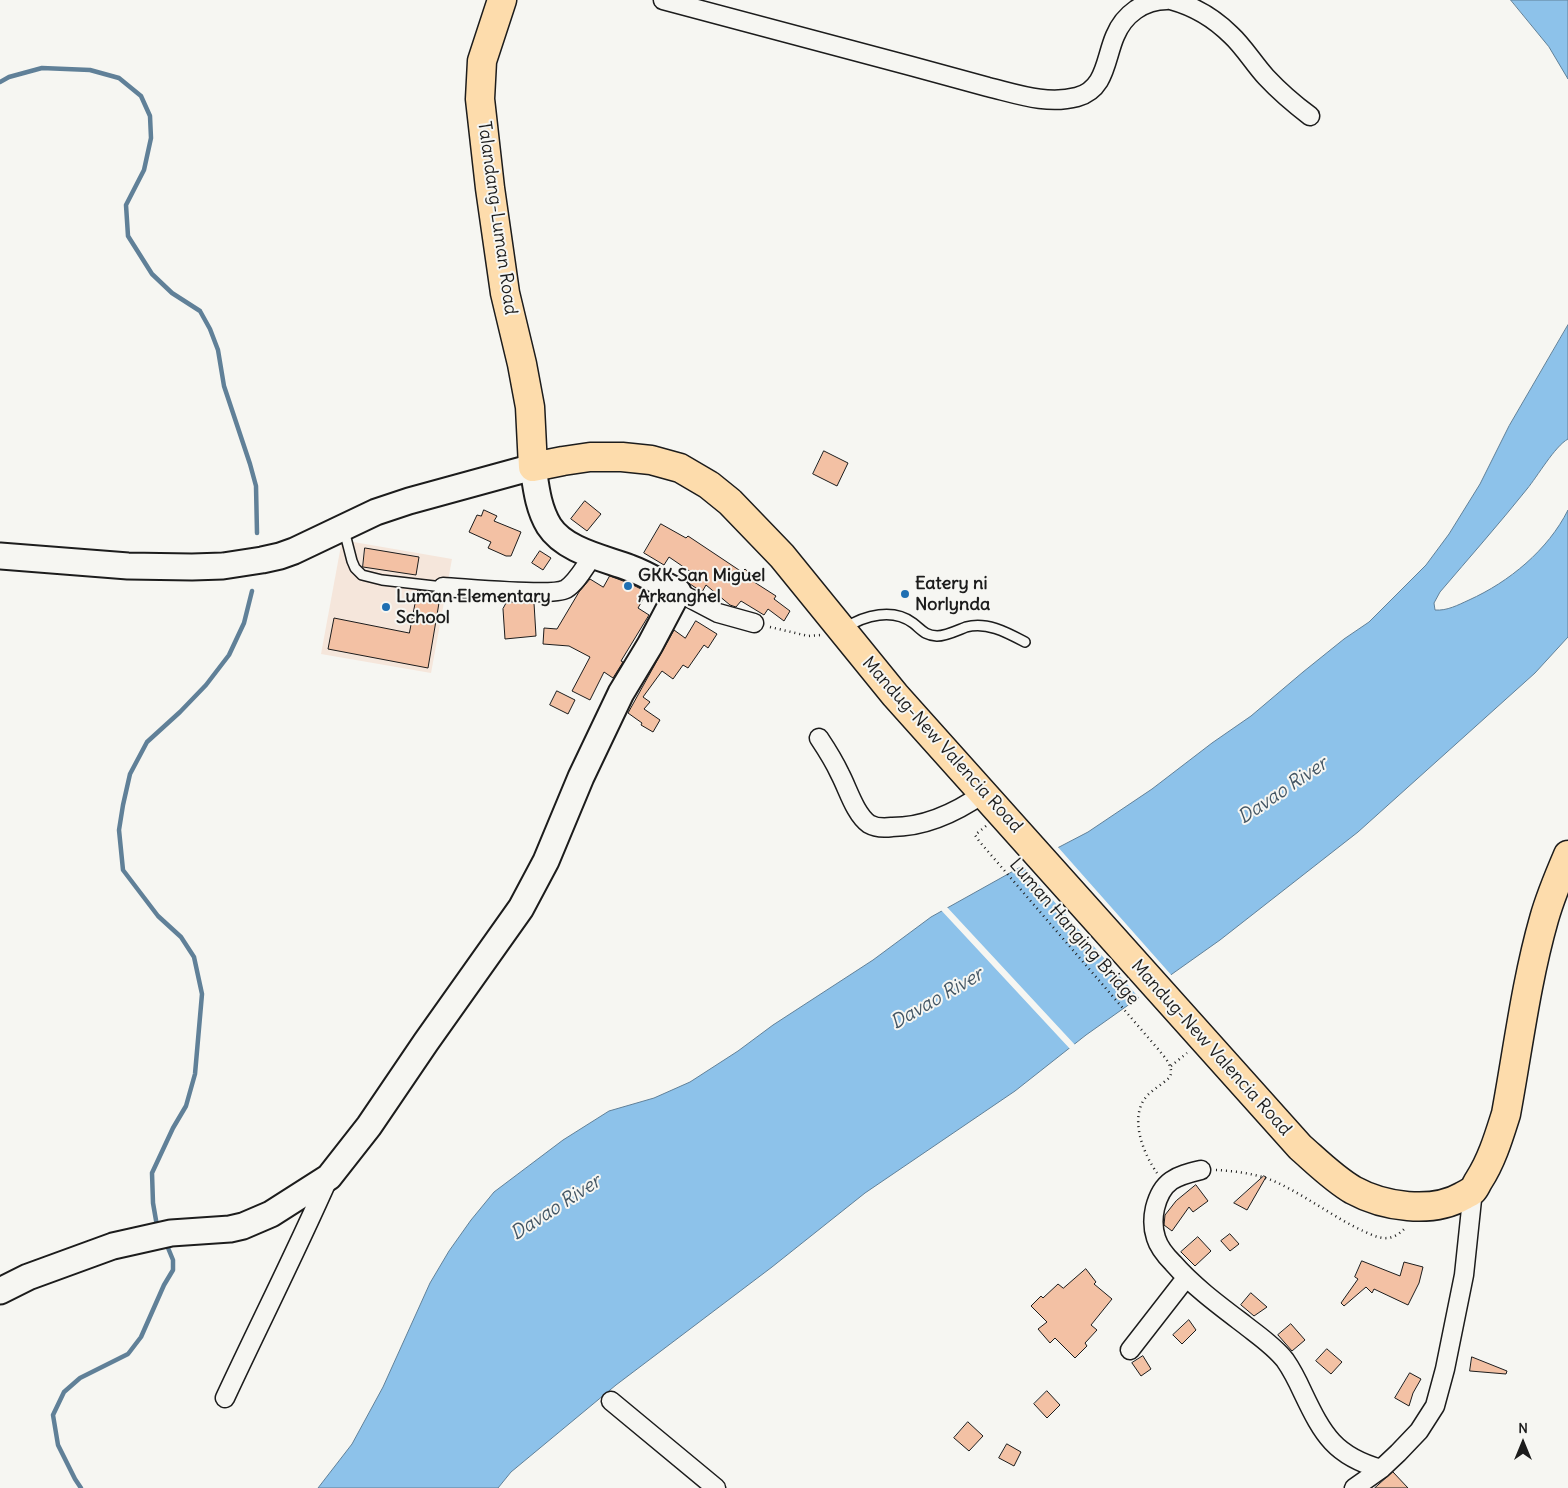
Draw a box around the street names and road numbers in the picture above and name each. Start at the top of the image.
street label: Talandang-Luman Road [473,120,521,316]
street label: Mandug-New Valencia Road [857,653,1027,837]
street label: Luman Hanging Bridge [1005,854,1143,1010]
street label: Mandug-New Valencia Road [1126,956,1296,1140]

